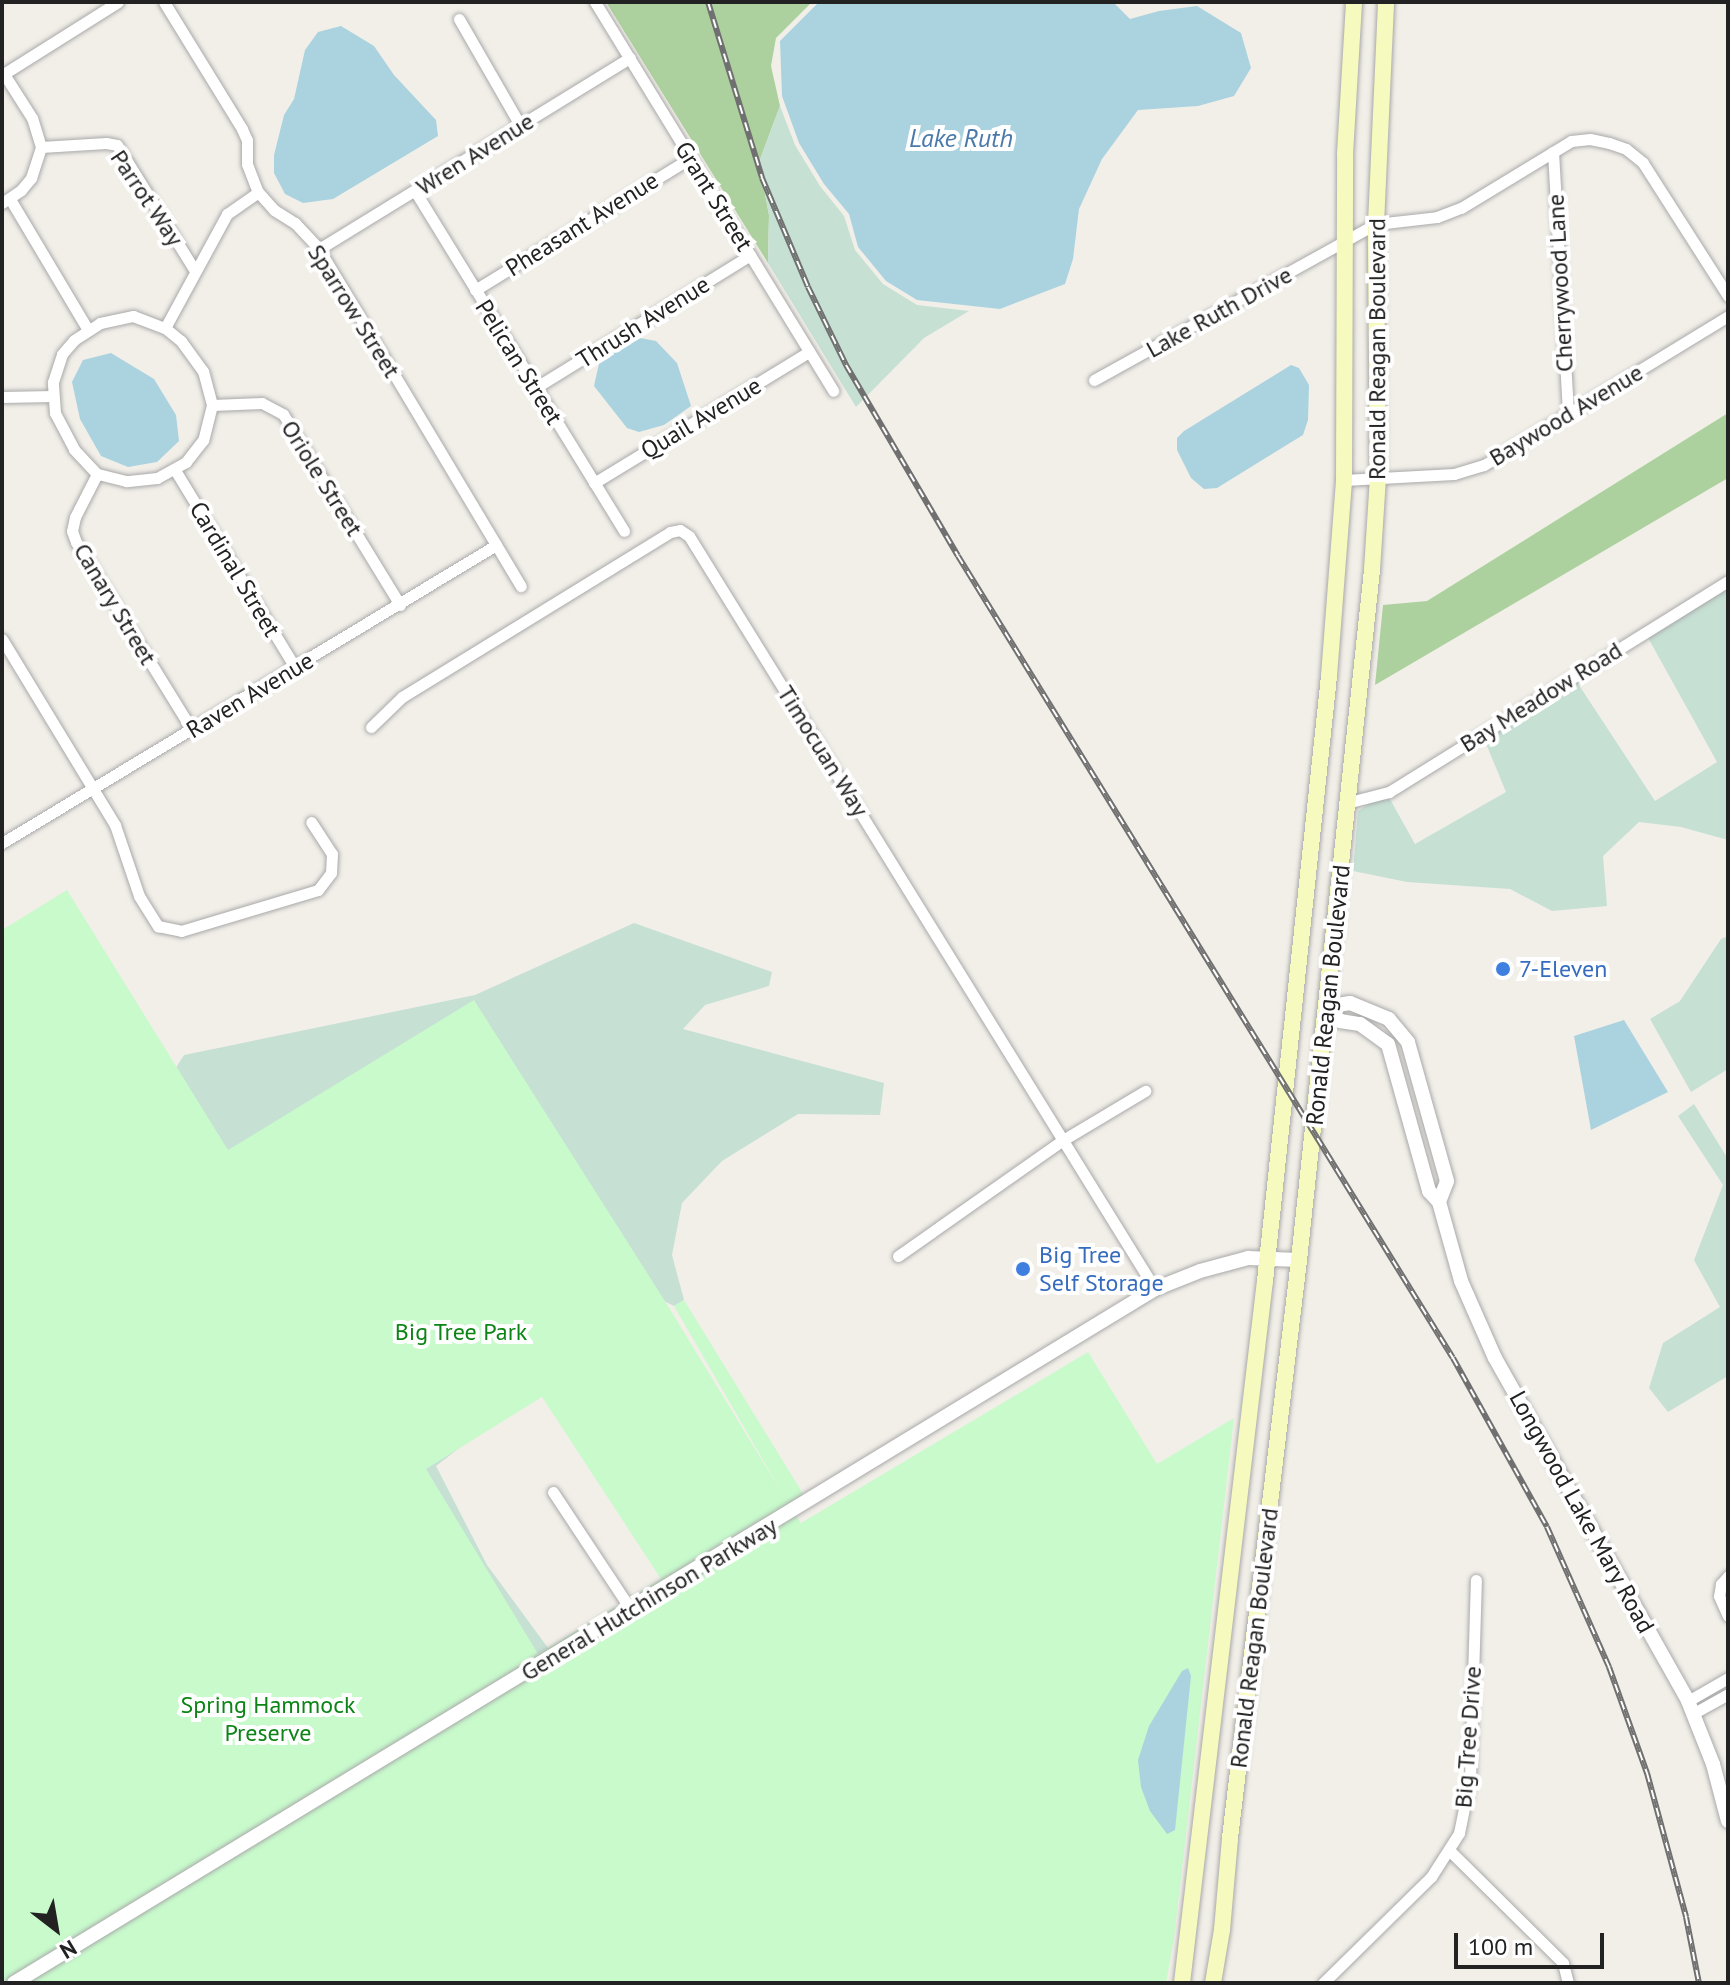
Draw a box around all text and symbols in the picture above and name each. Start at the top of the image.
street label: Wren Avenue [411,106,539,202]
water label: Lake Ruth [909,122,1013,154]
street label: Grant Street [669,136,759,256]
street label: Parrot Way [104,144,190,252]
street label: Pheasant Avenue [500,165,664,283]
street label: Cherrywood Lane [1541,193,1579,373]
street label: Ronald Reagan Boulevard [1363,218,1391,480]
street label: Sparrow Street [302,239,406,383]
street label: Lake Ruth Drive [1141,260,1297,364]
street label: Thrush Avenue [571,269,715,375]
street label: Pelican Street [469,294,569,430]
street label: Baywood Avenue [1484,358,1648,472]
street label: Quail Avenue [635,371,767,465]
street label: Oriole Street [275,415,369,541]
street label: Cardinal Street [183,496,287,642]
street label: Canary Street [67,538,163,670]
street label: Bay Meadow Road [1454,635,1628,759]
street label: Raven Avenue [181,646,319,744]
street label: Timocuan Way [771,680,875,822]
street label: Ronald Reagan Boulevard [1300,863,1356,1127]
place label: 7-Eleven [1519,955,1607,983]
marker: 7-Eleven [1494,960,1512,978]
place label: Big Tree Self Storage [1039,1241,1164,1297]
marker: Big Tree Self Storage [1014,1260,1032,1278]
park label: Big Tree Park [394,1318,528,1346]
street label: Longwood Lake Mary Road [1503,1385,1661,1639]
street label: Ronald Reagan Boulevard [1224,1506,1284,1770]
street label: General Hutchinson Parkway [516,1511,782,1687]
street label: Big Tree Drive [1449,1665,1487,1809]
park label: Spring Hammock Preserve [181,1691,355,1747]
north arrow [16,1889,96,1969]
scale bar [1458,1917,1608,1967]
text: 100 m [1468,1931,1533,1962]
text: N [55,1934,82,1965]

